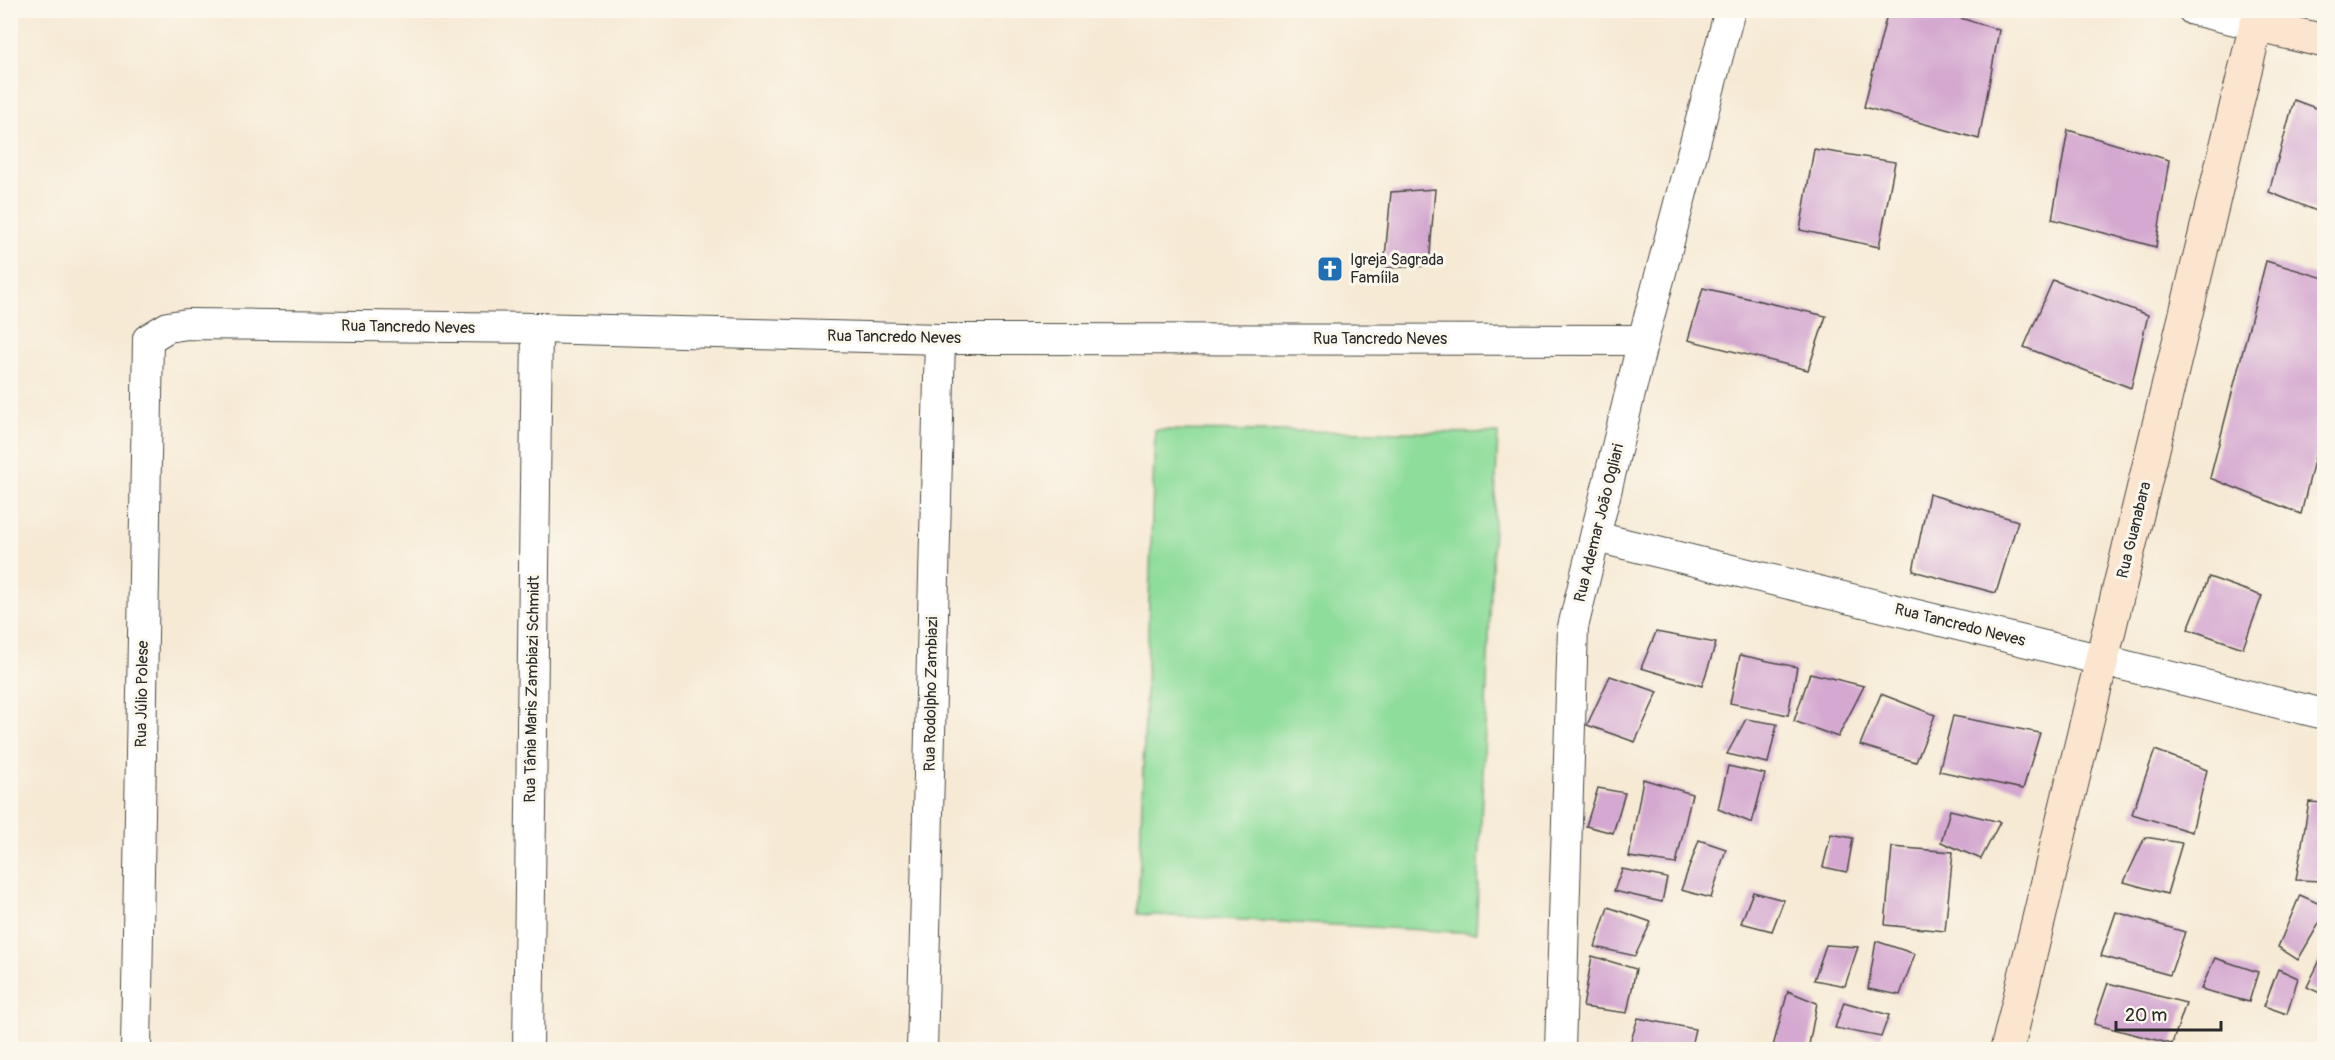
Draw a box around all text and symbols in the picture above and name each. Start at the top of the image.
place label: Igreja Sagrada Famíila [1350,250,1444,288]
church icon: Igreja Sagrada Famíila [1315,254,1345,284]
street label: Rua Tancredo Neves [341,316,475,338]
street label: Rua Tancredo Neves [827,326,961,348]
street label: Rua Tancredo Neves [1313,329,1447,349]
street label: Rua Ademar João Ogliari [1570,442,1628,604]
street label: Rua Guanabara [2112,480,2156,580]
street label: Rua Tânia Maris Zambiazi Schmidt [520,575,544,803]
street label: Rua Tancredo Neves [1893,599,2027,651]
street label: Rua Rodolpho Zambiazi [920,616,942,772]
street label: Rua Júlio Polese [131,640,153,748]
scale bar [2116,994,2221,1032]
text: 20 m [2125,1004,2167,1027]

